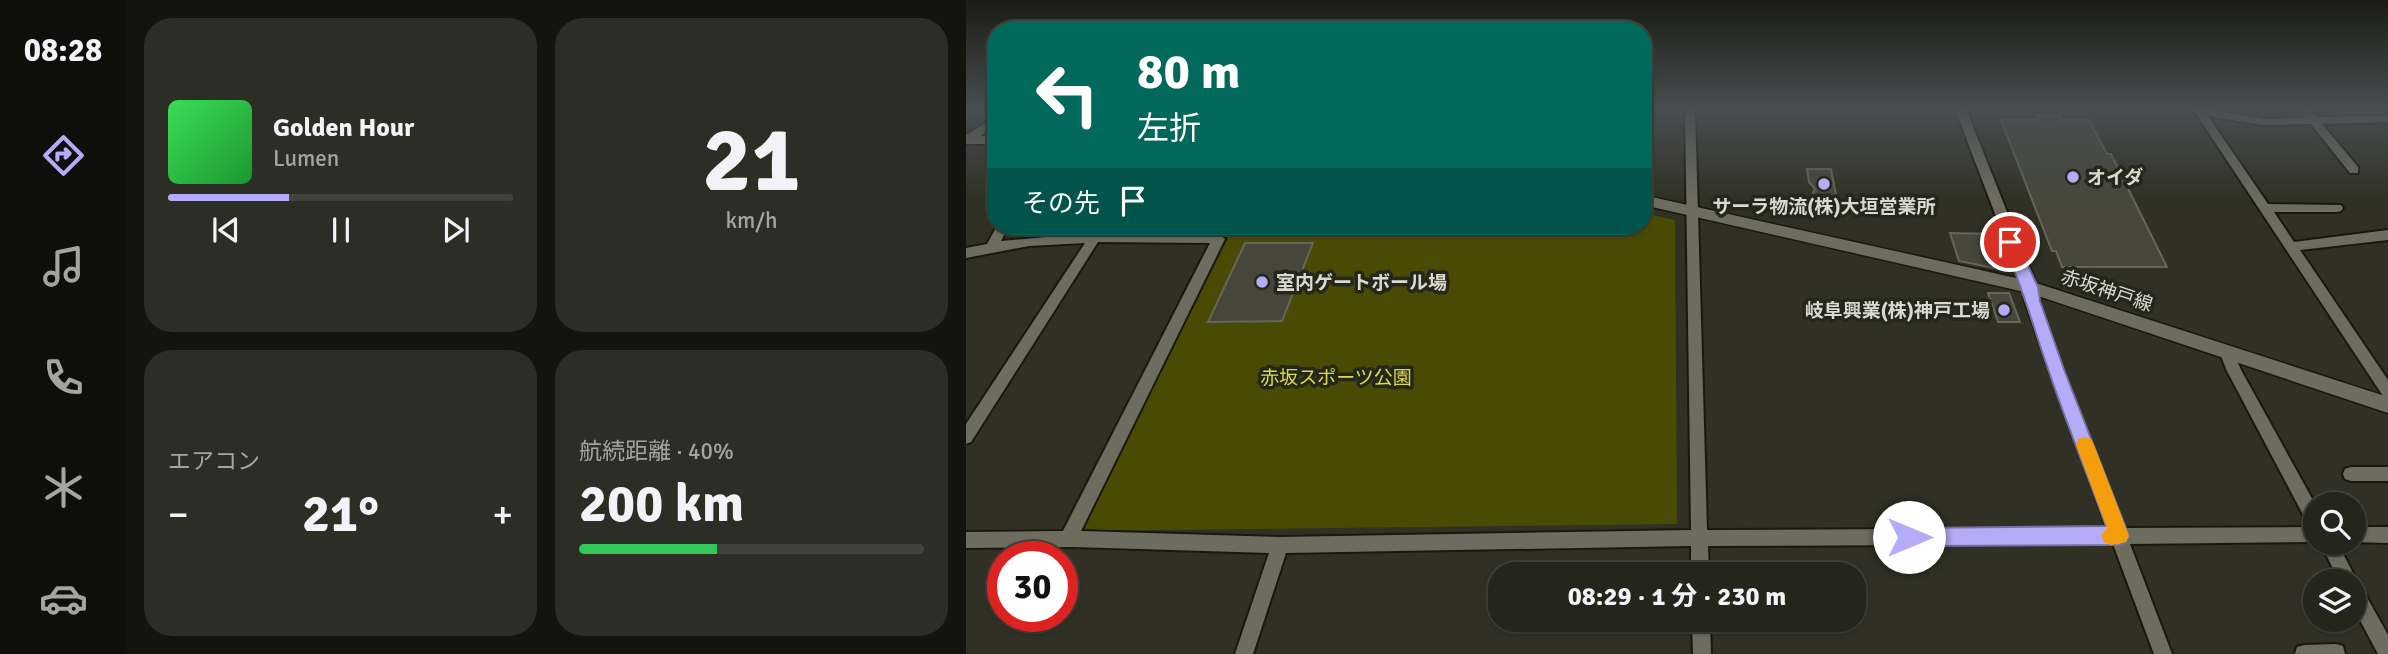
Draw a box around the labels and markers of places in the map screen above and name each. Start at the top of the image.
place label: オイダ [2087,166,2143,190]
marker: オイダ [2065,169,2081,185]
marker: サーラ物流(株)大垣営業所 [1816,176,1832,192]
place label: サーラ物流(株)大垣営業所 [1712,195,1936,219]
pin [1980,212,2040,272]
place label: 室内ゲートボール場 [1276,271,1447,295]
marker: 室内ゲートボール場 [1254,274,1270,290]
place label: 岐阜興業(株)神戸工場 [1805,299,1990,323]
marker: 岐阜興業(株)神戸工場 [1996,302,2012,318]

